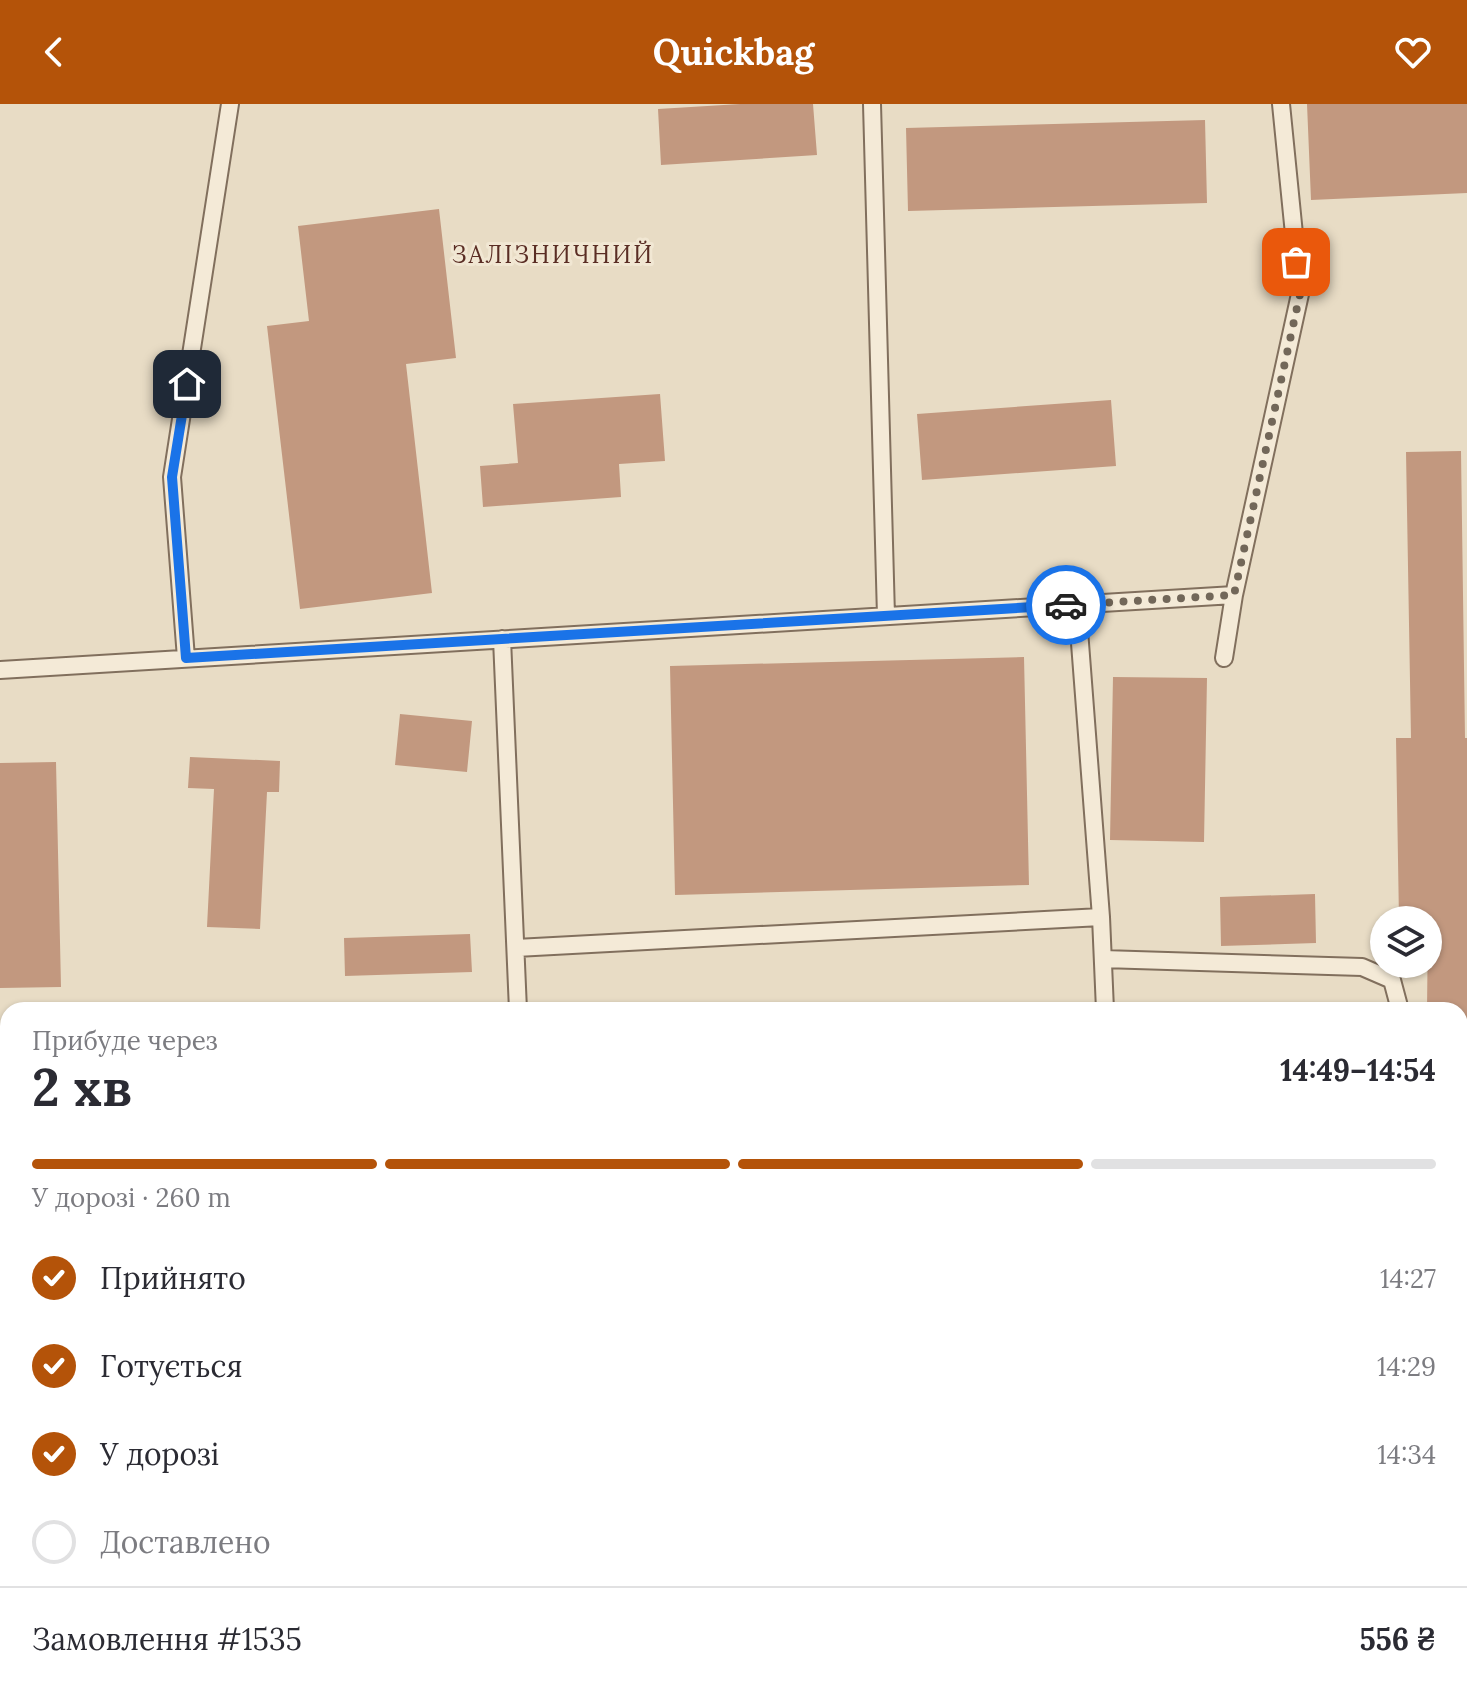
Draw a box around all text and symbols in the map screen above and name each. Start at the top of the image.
text: Quickbag [653,29,814,75]
icon: back [32,30,76,74]
icon: heart [1391,30,1435,74]
pin [1262,228,1330,296]
district label: ЗАЛІЗНИЧНИЙ [452,239,654,270]
icon: bag [1274,240,1318,284]
pin [153,350,221,418]
icon: home [165,362,209,406]
courier [1026,565,1106,645]
icon: car [1044,583,1088,627]
map controls [1370,906,1442,978]
button: layers [1370,906,1442,978]
text: Прибуде через [32,1024,218,1057]
text: 14:49–14:54 [1280,1051,1436,1089]
text: 2 хв [32,1054,132,1120]
text: У дорозі · 260 m [32,1181,231,1214]
icon: check [32,1256,76,1300]
text: Прийнято [100,1259,246,1297]
text: 14:27 [1380,1262,1436,1295]
icon: check [32,1344,76,1388]
text: Готується [100,1347,243,1385]
text: 14:29 [1377,1350,1436,1383]
icon: check [32,1432,76,1476]
text: У дорозі [100,1435,219,1473]
text: 14:34 [1377,1438,1436,1471]
text: Доставлено [100,1523,270,1561]
text: Замовлення #1535 [32,1620,302,1658]
text: 556 ₴ [1359,1620,1436,1658]

